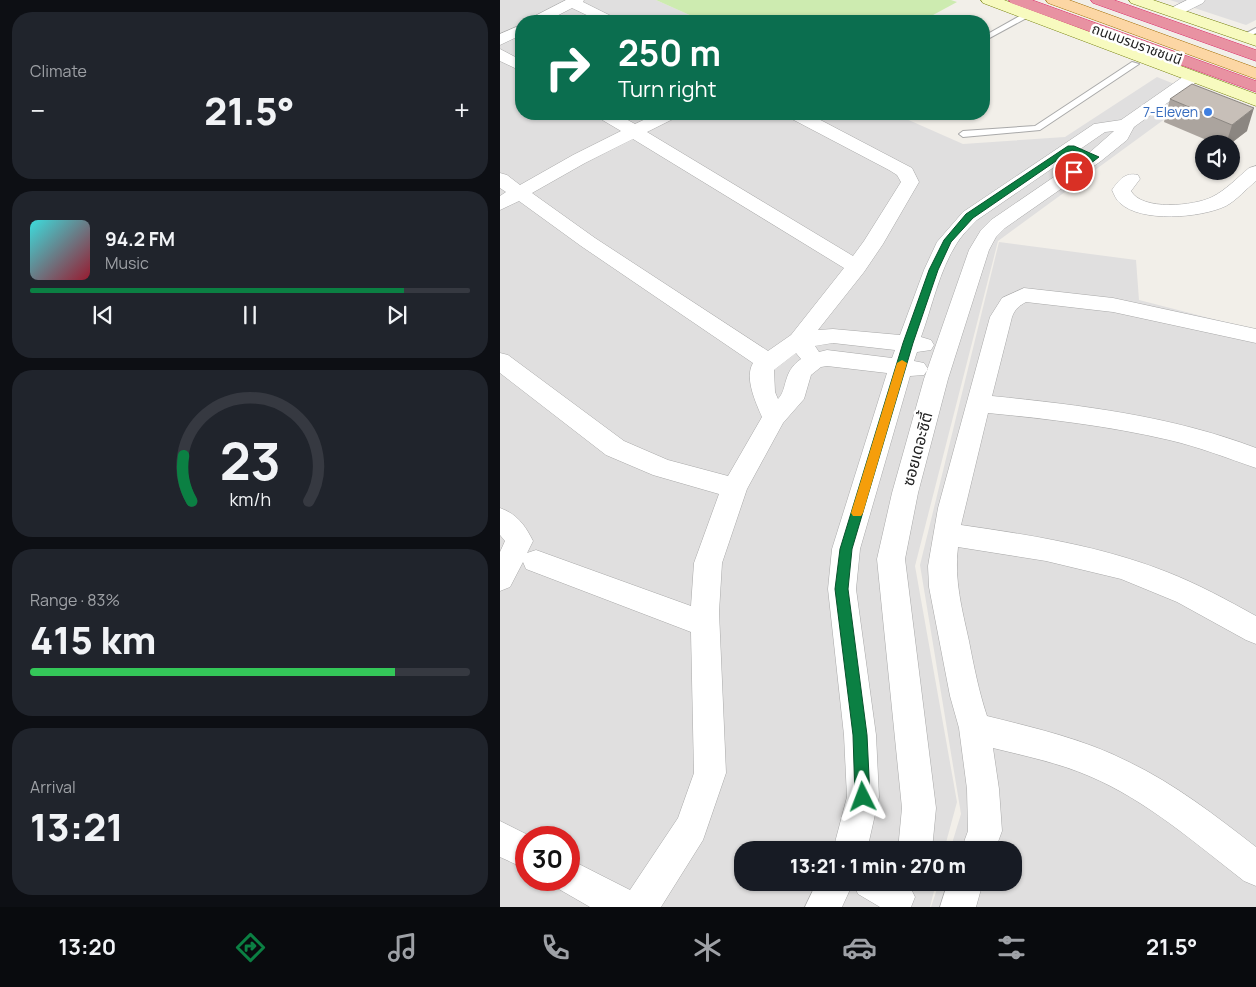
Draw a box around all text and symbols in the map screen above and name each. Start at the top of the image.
street label: ถนนบรมราชชนนี [1089,18,1185,69]
text: 250 m [618,29,721,77]
icon: right [535,35,600,100]
text: Climate [30,60,87,82]
text: Turn right [618,74,716,104]
text: 21.5° [204,84,295,136]
text: − [30,91,45,129]
text: + [454,91,470,129]
place label: 7-Eleven [1143,102,1198,121]
marker: 7-Eleven [1202,106,1214,118]
map controls [1195,135,1240,180]
button: sound [1195,135,1240,180]
pin [1053,151,1095,193]
icon: arrive [1060,158,1088,186]
text: 94.2 FM [105,226,175,252]
text: Music [105,252,149,274]
icon: previous [89,301,117,329]
icon: pause [236,301,264,329]
icon: next [383,301,411,329]
street label: ซอยเดอะซิตี้ [897,410,937,488]
text: 23 [219,425,281,496]
text: km/h [229,487,271,511]
text: Range · 83% [30,589,120,611]
text: 415 km [30,613,156,665]
position arrow [836,770,888,822]
text: Arrival [30,776,76,798]
text: 13:21 [30,800,123,852]
speed limit sign: 30 [515,826,580,891]
text: 13:21 · 1 min · 270 m [790,853,966,879]
icon: directions [233,930,268,965]
icon: music [385,930,420,965]
icon: phone [538,930,573,965]
icon: climate [690,930,725,965]
icon: car [842,930,877,965]
icon: filters [994,930,1029,965]
text: 13:20 [59,932,116,962]
text: 21.5° [1146,932,1197,962]

